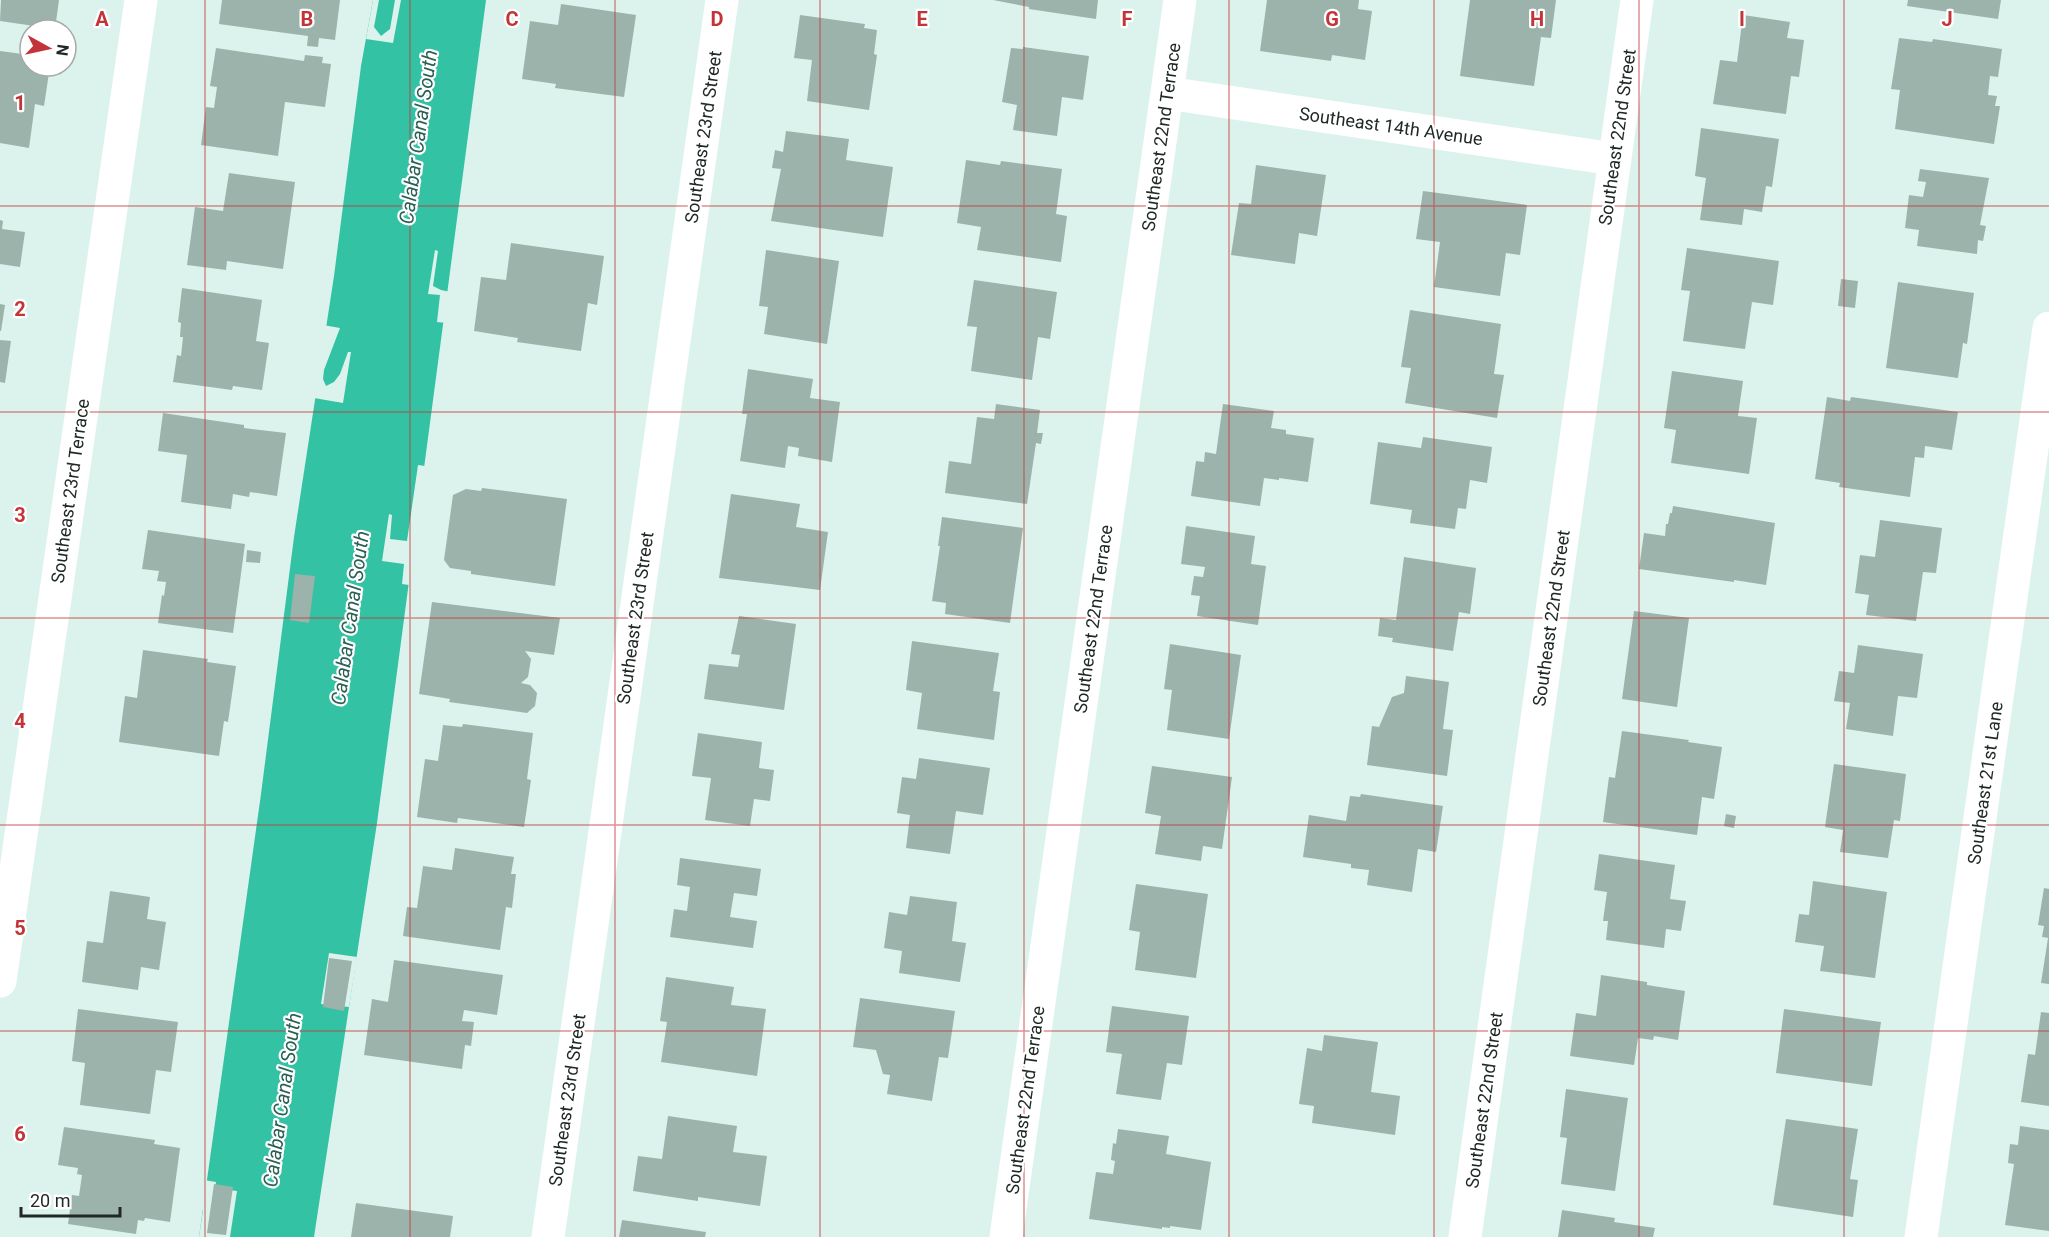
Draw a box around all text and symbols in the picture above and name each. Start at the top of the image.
text: A [95,7,109,31]
text: B [301,7,313,31]
text: C [505,7,519,31]
text: D [711,7,724,31]
text: E [916,7,928,31]
text: F [1122,7,1133,31]
text: G [1325,7,1339,31]
text: H [1530,7,1544,31]
text: I [1739,7,1745,31]
text: J [1941,7,1953,31]
north arrow [18,18,78,78]
street label: Southeast 22nd Terrace [1137,41,1185,233]
text: N [52,43,73,57]
street label: Southeast 22nd Street [1594,47,1640,227]
water label: Calabar Canal South [394,48,442,226]
street label: Southeast 23rd Street [680,49,726,225]
text: 1 [14,91,26,115]
street label: Southeast 14th Avenue [1298,103,1484,149]
text: 2 [14,297,26,321]
street label: Southeast 23rd Terrace [47,397,93,585]
text: 3 [14,503,26,527]
street label: Southeast 22nd Terrace [1069,523,1117,715]
street label: Southeast 22nd Street [1528,528,1574,708]
water label: Calabar Canal South [326,529,374,707]
street label: Southeast 23rd Street [612,530,658,706]
street label: Southeast 21st Lane [1963,700,2007,866]
text: 4 [14,709,26,733]
text: 5 [14,916,26,940]
street label: Southeast 22nd Terrace [1001,1004,1049,1196]
street label: Southeast 22nd Street [1461,1010,1507,1190]
water label: Calabar Canal South [258,1011,306,1189]
street label: Southeast 23rd Street [544,1012,590,1188]
text: 6 [14,1122,26,1146]
scale bar [21,1180,120,1218]
text: 20 m [30,1190,70,1211]

